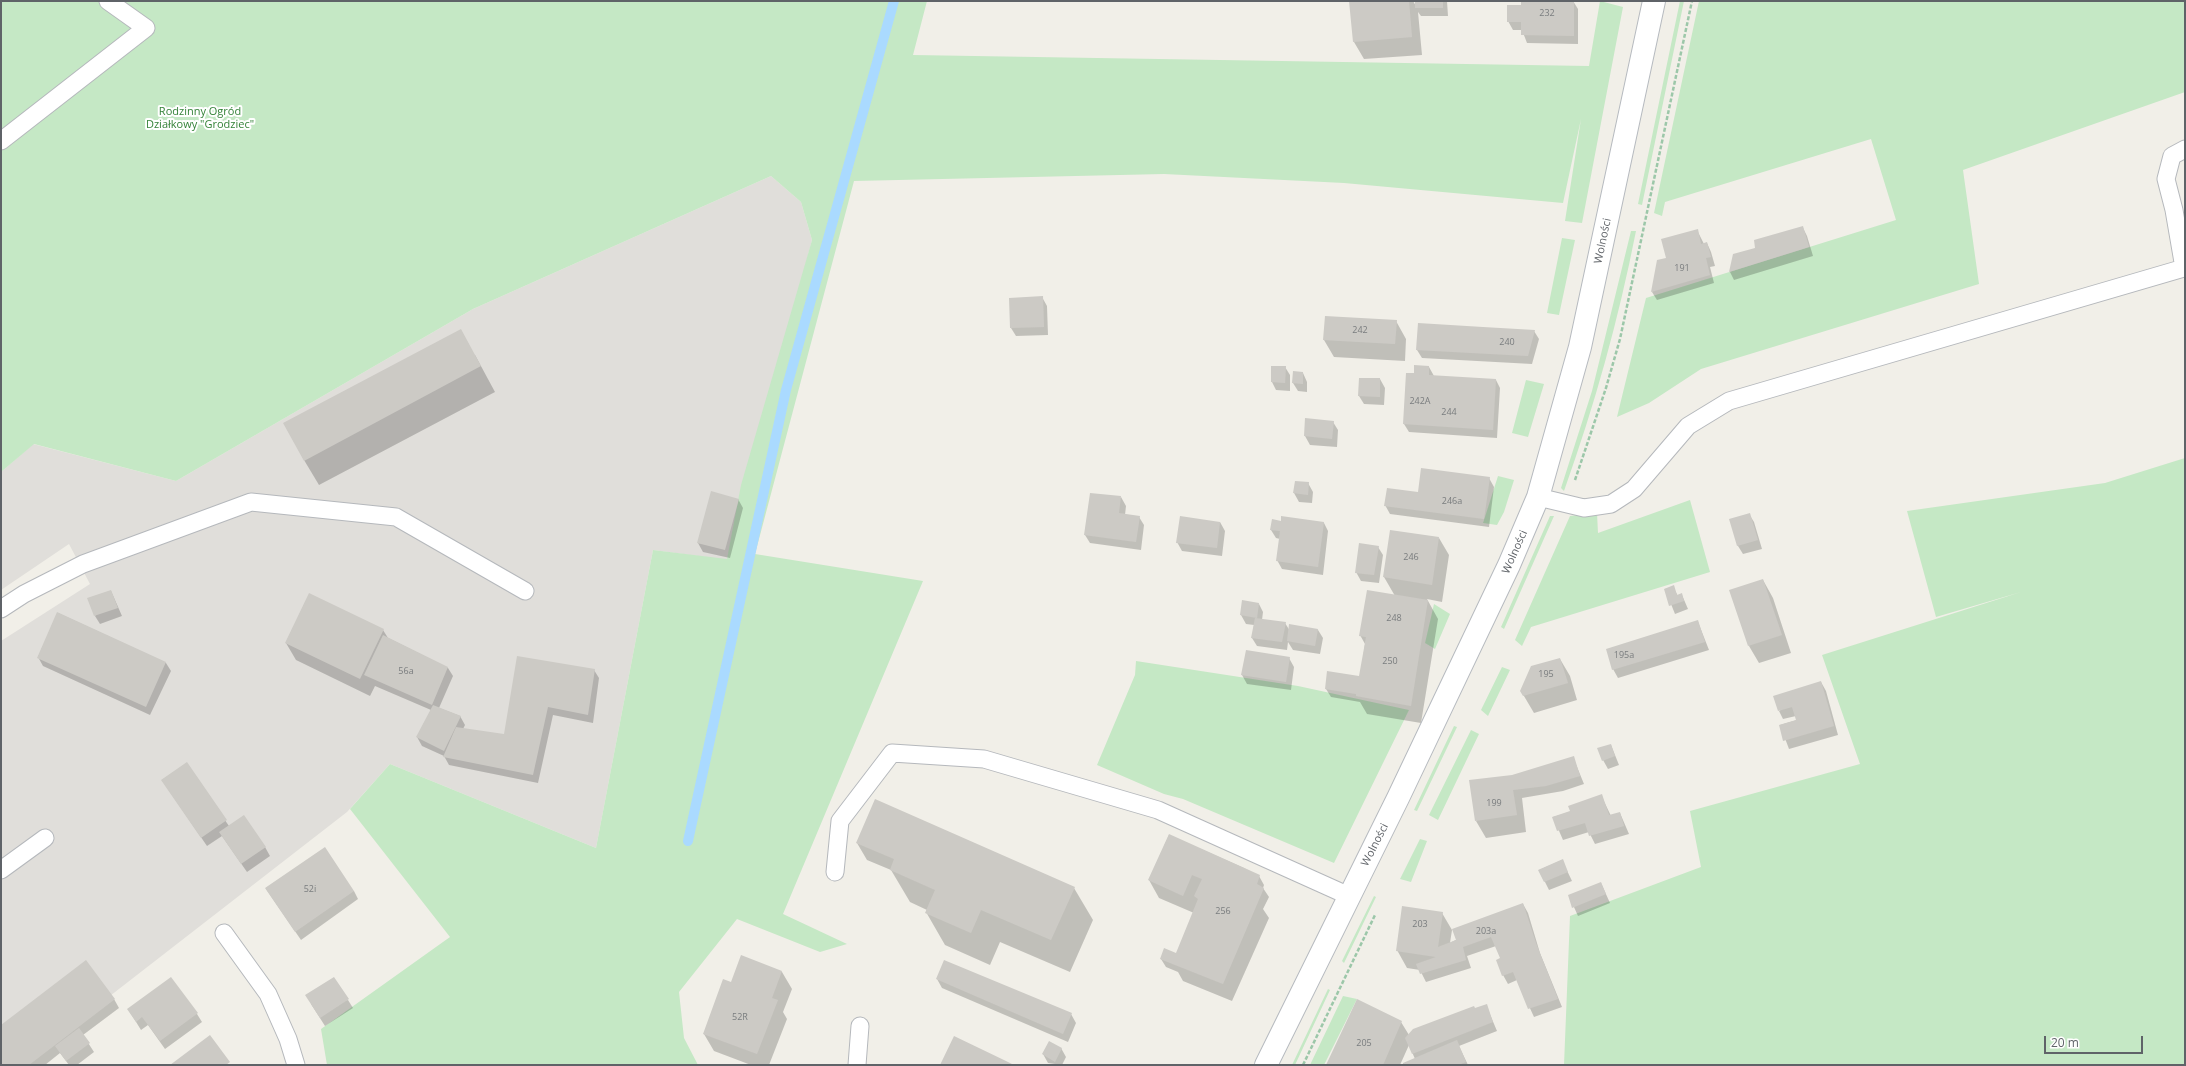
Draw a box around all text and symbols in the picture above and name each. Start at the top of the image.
house number: 232 [1539,8,1555,18]
park label: Rodzinny Ogród Działkowy "Grodziec" [146,105,254,131]
street label: Wolności [1592,217,1614,265]
house number: 191 [1674,263,1690,273]
house number: 242 [1352,325,1368,335]
house number: 240 [1499,337,1515,347]
house number: 242A [1409,396,1431,406]
house number: 244 [1441,407,1457,417]
house number: 246a [1442,496,1462,506]
street label: Wolności [1500,528,1530,576]
house number: 246 [1403,552,1419,562]
house number: 248 [1386,613,1402,623]
house number: 195a [1614,650,1634,660]
house number: 250 [1382,656,1398,666]
house number: 56a [398,666,414,676]
house number: 195 [1538,669,1554,679]
house number: 199 [1486,798,1502,808]
street label: Wolności [1359,821,1391,869]
house number: 52i [304,884,316,894]
house number: 256 [1215,906,1231,916]
house number: 203 [1412,919,1428,929]
house number: 203a [1476,926,1496,936]
house number: 52R [732,1012,748,1022]
scale bar [2046,1028,2145,1054]
text: 20 m [2051,1034,2079,1051]
house number: 205 [1356,1038,1372,1048]

